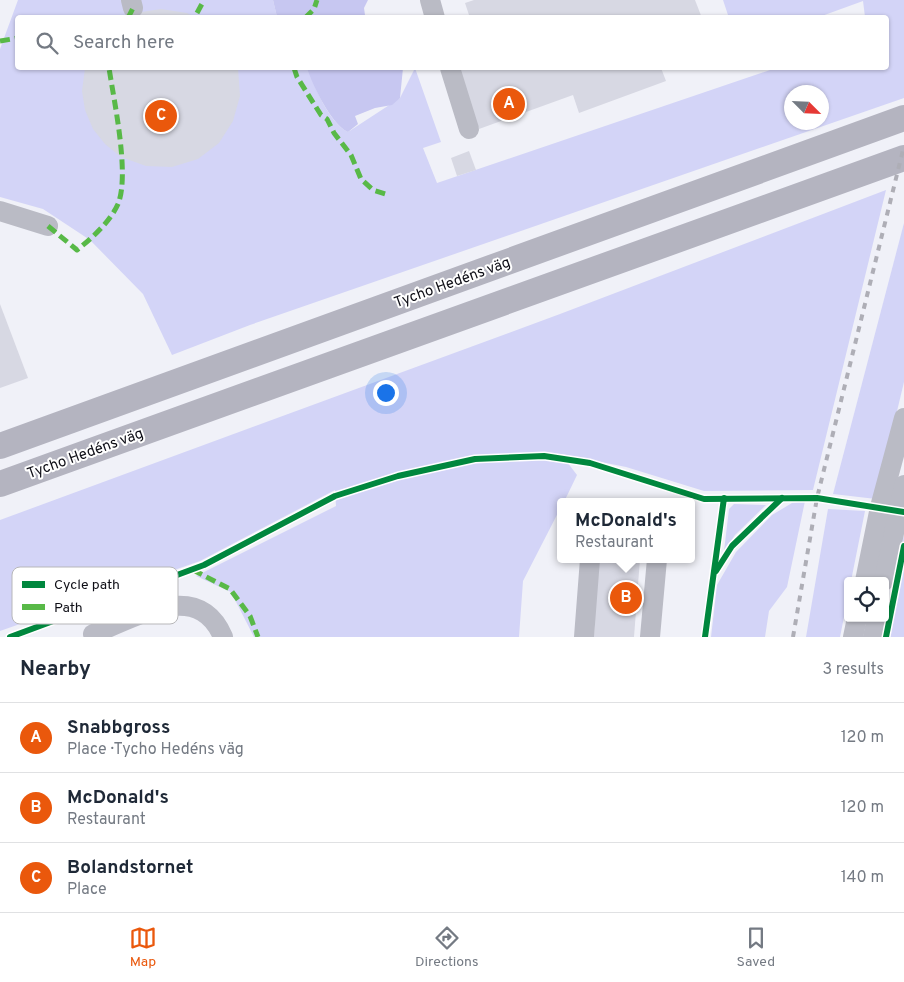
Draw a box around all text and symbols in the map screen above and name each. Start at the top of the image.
search box [15,15,889,70]
icon: search [33,29,61,57]
text: Search here [73,31,175,55]
pin: A [493,85,525,123]
north arrow [784,85,829,130]
pin: C [145,97,177,135]
street label: Tycho Hedéns väg [392,254,513,313]
your location [373,380,399,406]
street label: Tycho Hedéns väg [25,425,146,484]
popup [557,498,695,563]
text: McDonald's [575,509,677,533]
text: Restaurant [575,533,654,553]
legend [12,567,178,624]
text: Cycle path [54,577,120,594]
map controls [844,577,889,622]
button: locate [844,577,889,622]
pin: B [610,579,642,617]
text: Path [54,600,83,617]
text: Nearby [20,656,91,683]
text: 3 results [822,660,884,680]
text: Snabbgross [67,716,170,740]
text: A [30,728,42,748]
text: 120 m [841,728,884,748]
text: Place · Tycho Hedéns väg [67,740,244,760]
text: McDonald's [67,786,169,810]
text: B [30,798,42,818]
text: 120 m [841,798,884,818]
text: Restaurant [67,810,146,830]
text: Bolandstornet [67,856,194,880]
text: C [31,868,41,888]
text: 140 m [841,868,884,888]
text: Place [67,880,107,900]
tab: Map [129,924,157,971]
tab: Directions [415,924,479,971]
tab: Saved [737,924,775,971]

